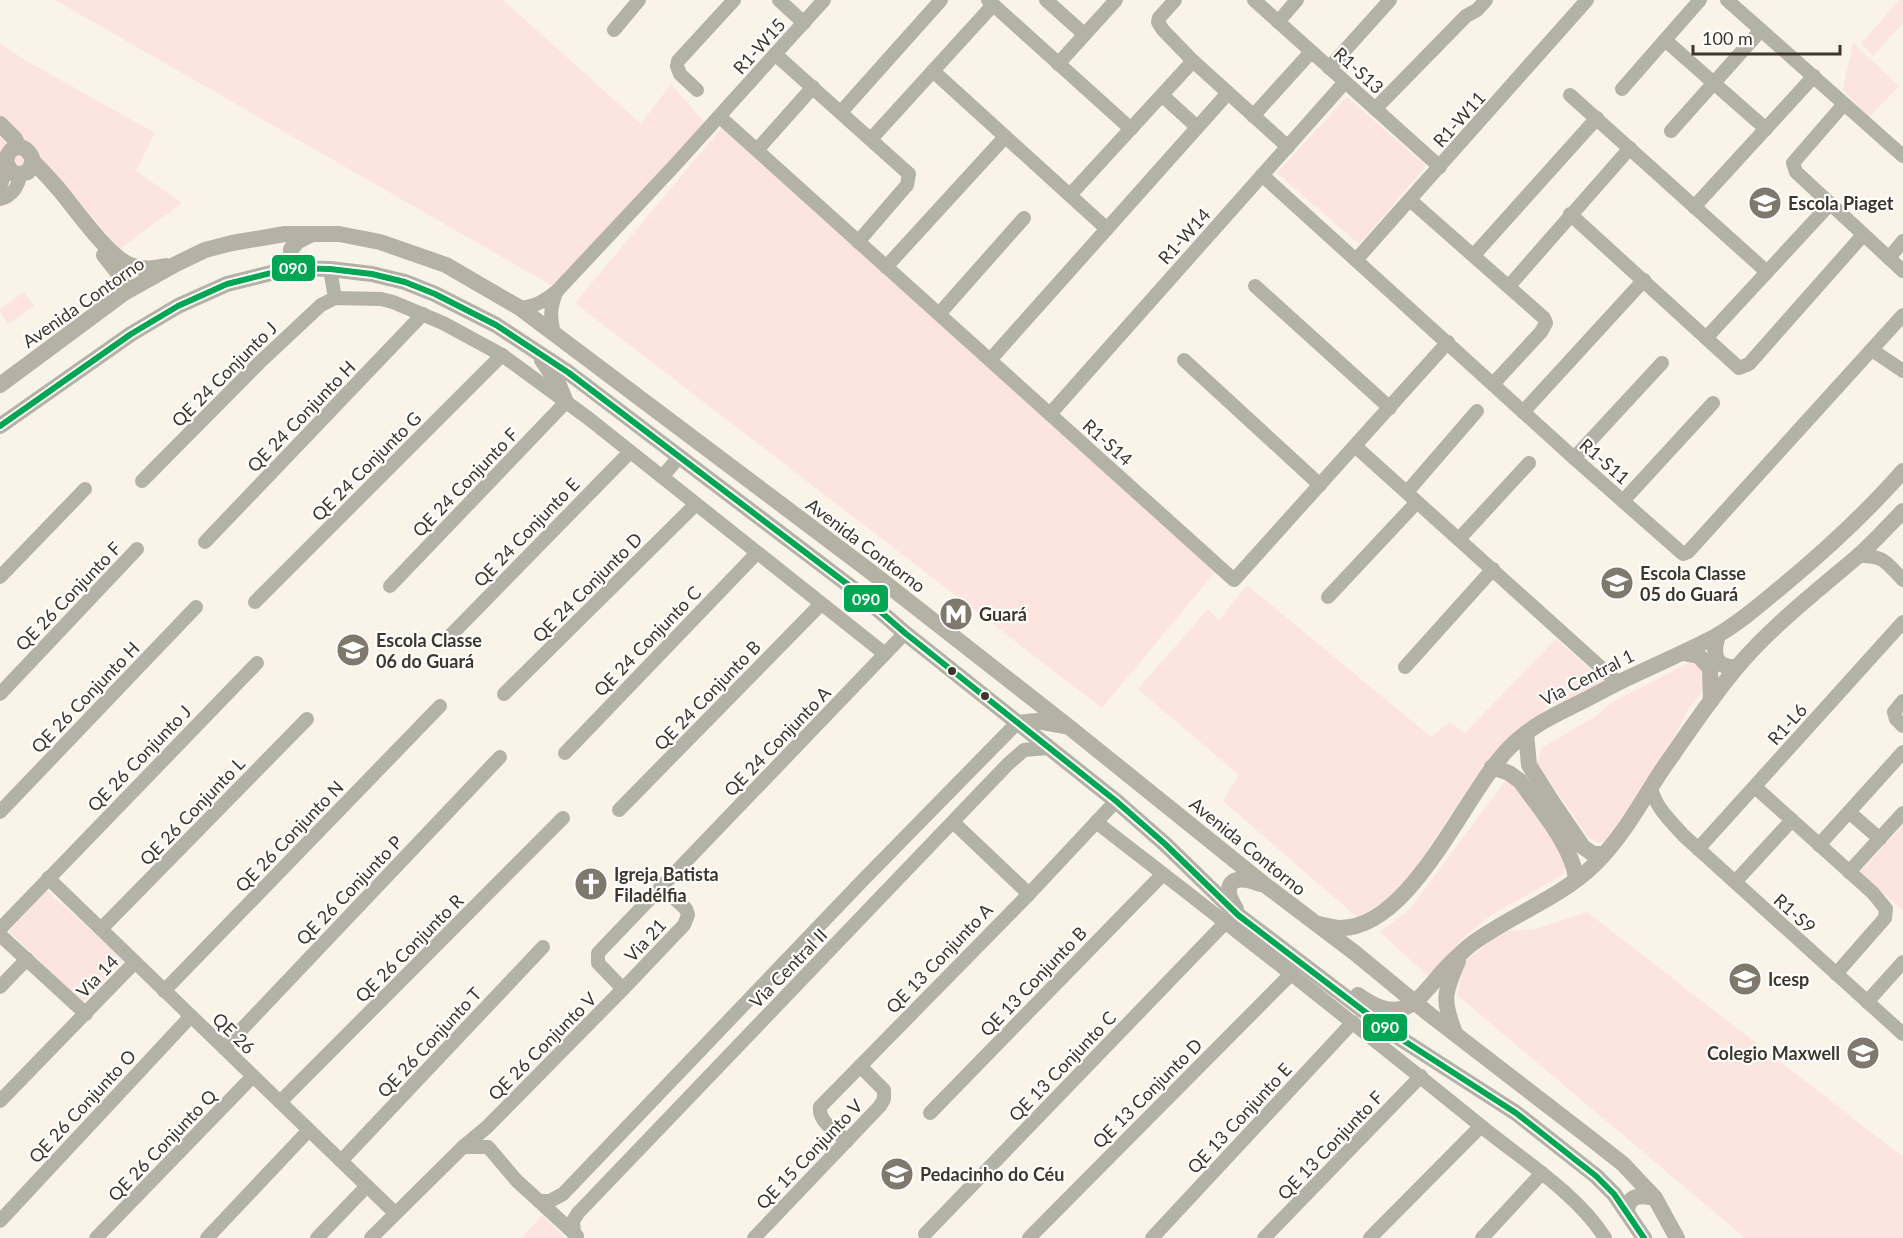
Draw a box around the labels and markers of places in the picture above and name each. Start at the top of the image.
school or university icon: Escola Piaget [1747,185,1783,221]
place label: Escola Piaget [1788,192,1894,214]
place label: Escola Classe 05 do Guará [1640,562,1746,605]
school or university icon: Escola Classe 05 do Guará [1599,565,1635,601]
metro station icon: Guará [938,596,974,632]
place label: Guará [979,603,1027,625]
place label: Escola Classe 06 do Guará [376,629,482,672]
school or university icon: Escola Classe 06 do Guará [335,632,371,668]
unlabelled marker [946,665,958,677]
unlabelled marker [979,690,991,702]
place label: Igreja Batista Filadélfia [614,863,719,906]
church icon: Igreja Batista Filadélfia [573,866,609,902]
school or university icon: Icesp [1727,961,1763,997]
place label: Icesp [1768,968,1809,990]
school or university icon: Colegio Maxwell [1845,1035,1881,1071]
place label: Colegio Maxwell [1707,1042,1840,1064]
school or university icon: Pedacinho do Céu [879,1156,915,1192]
place label: Pedacinho do Céu [920,1163,1064,1185]

